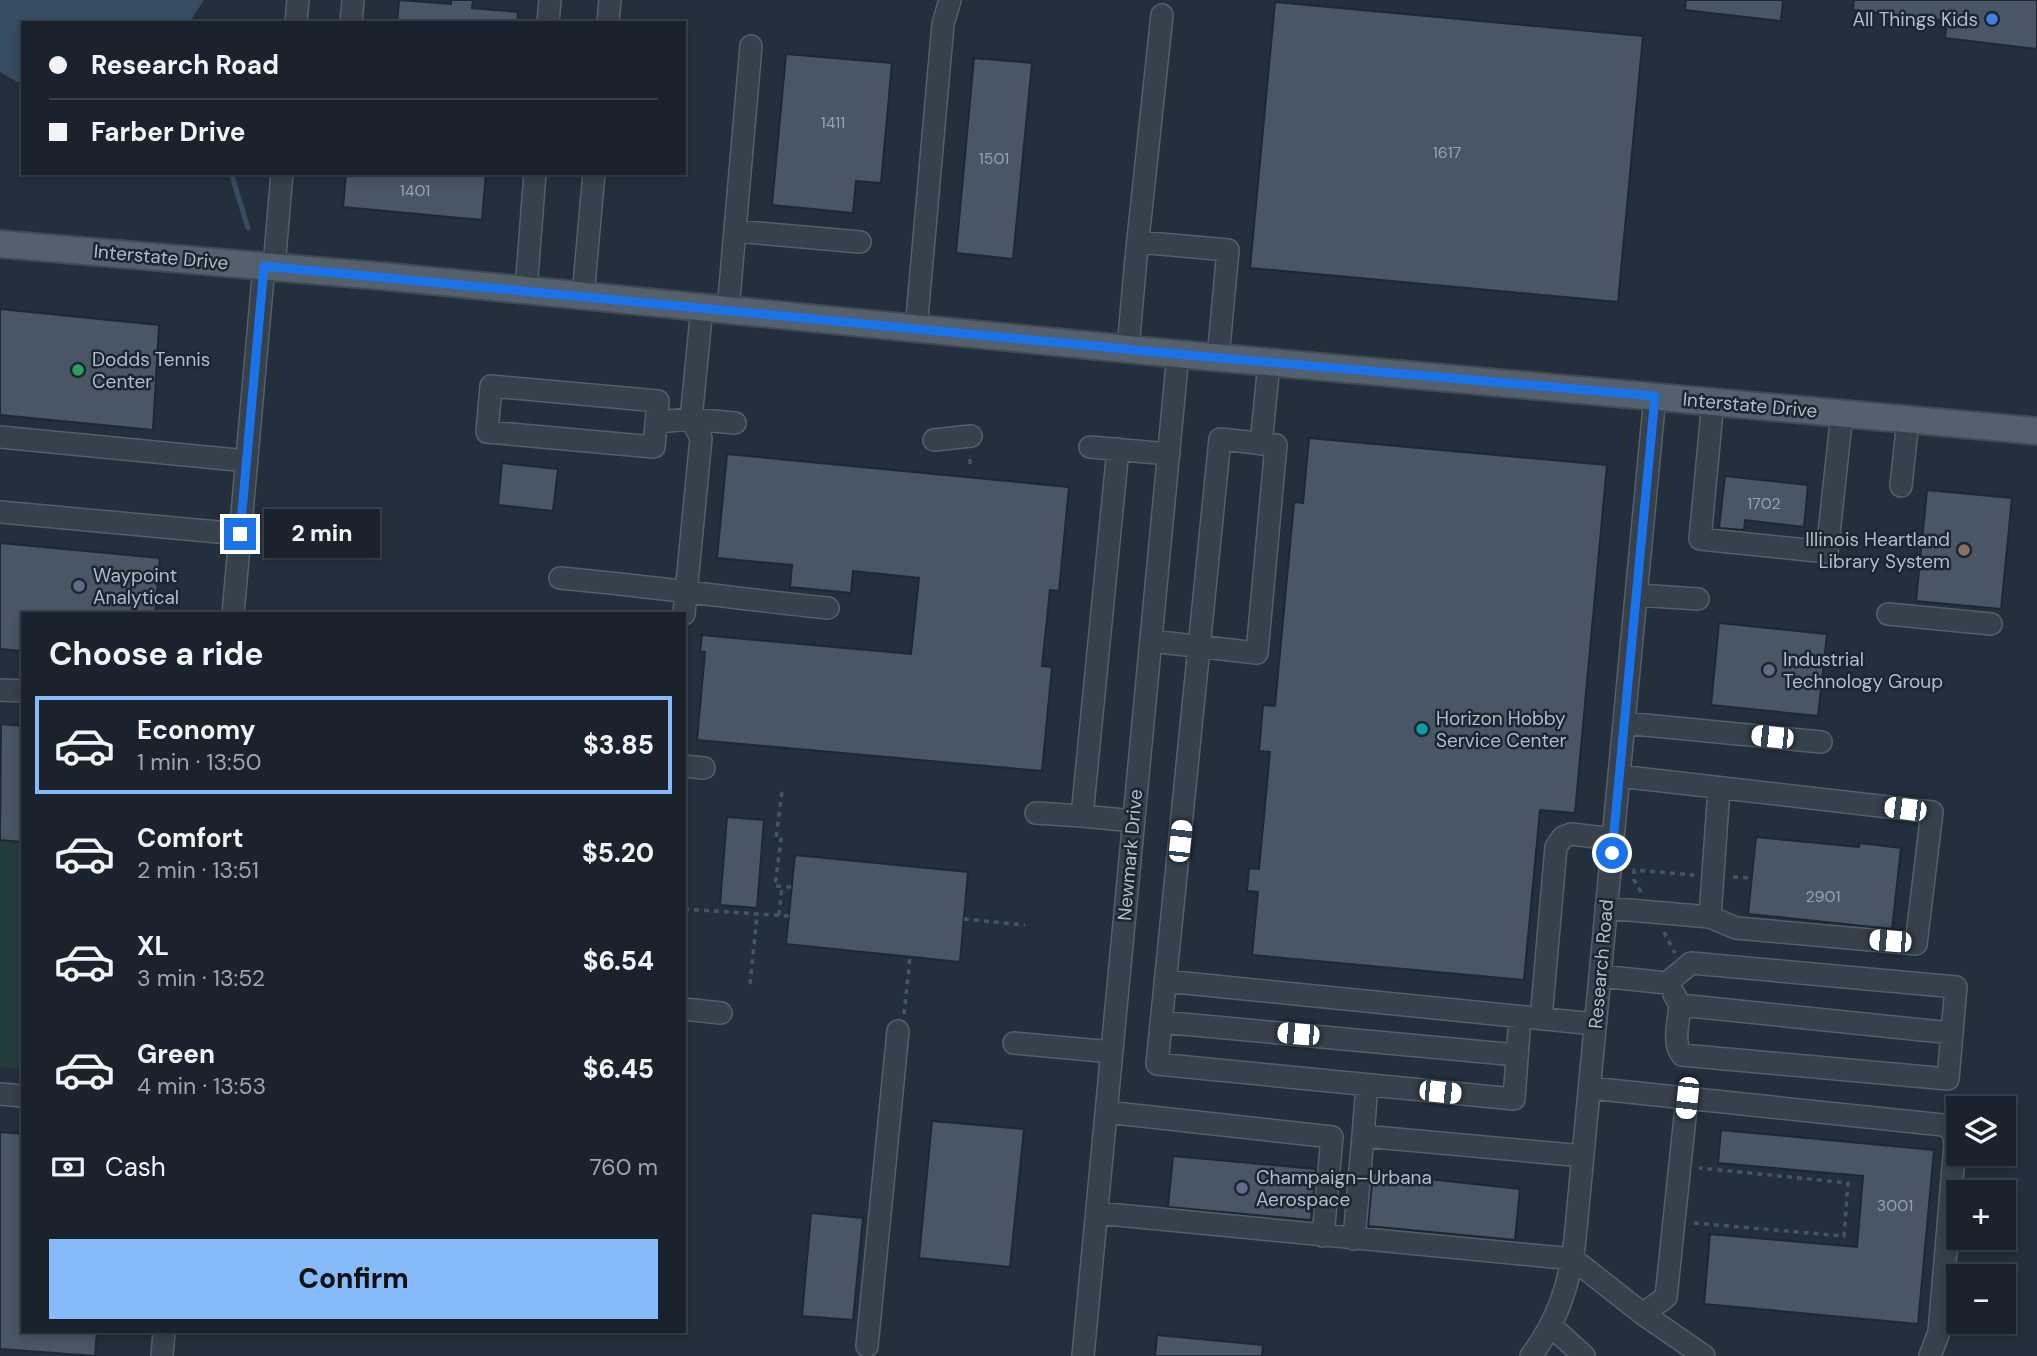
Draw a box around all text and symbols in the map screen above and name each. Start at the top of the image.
place label: All Things Kids [1853,7,1978,32]
marker: All Things Kids [1984,11,2000,27]
text: Research Road [91,48,279,82]
house number: 1411 [821,112,845,133]
text: Farber Drive [91,115,246,149]
house number: 1617 [1433,142,1461,163]
house number: 1501 [979,148,1009,169]
house number: 1401 [400,180,430,201]
street label: Interstate Drive [93,239,229,275]
place label: Dodds Tennis Center [92,347,210,394]
marker: Dodds Tennis Center [70,362,86,378]
street label: Interstate Drive [1682,387,1818,423]
house number: 1702 [1747,493,1781,514]
callout: 2 min [264,510,380,558]
route end [224,518,256,550]
text: 2 min [291,518,353,548]
place label: Illinois Heartland Library System [1805,527,1950,574]
marker: Illinois Heartland Library System [1956,542,1972,558]
place label: Waypoint Analytical [93,563,179,610]
marker: Waypoint Analytical [71,578,87,594]
text: Choose a ride [49,633,264,675]
place label: Industrial Technology Group [1783,647,1943,694]
marker: Industrial Technology Group [1761,662,1777,678]
place label: Horizon Hobby Service Center [1436,706,1566,753]
text: Economy [137,713,255,747]
icon: car [53,714,116,777]
marker: Horizon Hobby Service Center [1414,721,1430,737]
car [1751,724,1794,750]
text: $3.85 [583,728,654,762]
text: 1 min · 13:50 [137,747,261,777]
street label: Newmark Drive [1112,788,1148,922]
car [1883,796,1928,822]
car [1168,819,1193,863]
text: Comfort [137,821,243,855]
icon: car [53,822,116,885]
text: $5.20 [582,836,654,870]
route start [1596,837,1628,869]
text: 2 min · 13:51 [137,855,259,885]
house number: 2901 [1805,886,1841,907]
street label: Research Road [1583,898,1619,1030]
text: XL [137,929,169,963]
car [1869,929,1912,953]
icon: car [53,930,116,993]
text: $6.54 [583,944,654,978]
text: 3 min · 13:52 [137,963,265,993]
car [1277,1022,1320,1046]
text: Green [137,1037,215,1071]
icon: car [53,1038,116,1101]
text: $6.45 [583,1052,654,1086]
text: 4 min · 13:53 [137,1071,266,1101]
car [1675,1076,1700,1120]
car [1419,1079,1462,1105]
map controls [1946,1096,2016,1334]
button: layers [1946,1096,2016,1166]
icon: cash [49,1148,87,1186]
text: Cash [105,1150,166,1184]
text: 760 m [590,1152,658,1182]
place label: Champaign–Urbana Aerospace [1256,1165,1432,1212]
marker: Champaign–Urbana Aerospace [1234,1180,1250,1196]
button: + [1946,1180,2016,1250]
house number: 3001 [1877,1195,1913,1216]
button: Confirm [49,1239,658,1319]
button: − [1946,1264,2016,1334]

